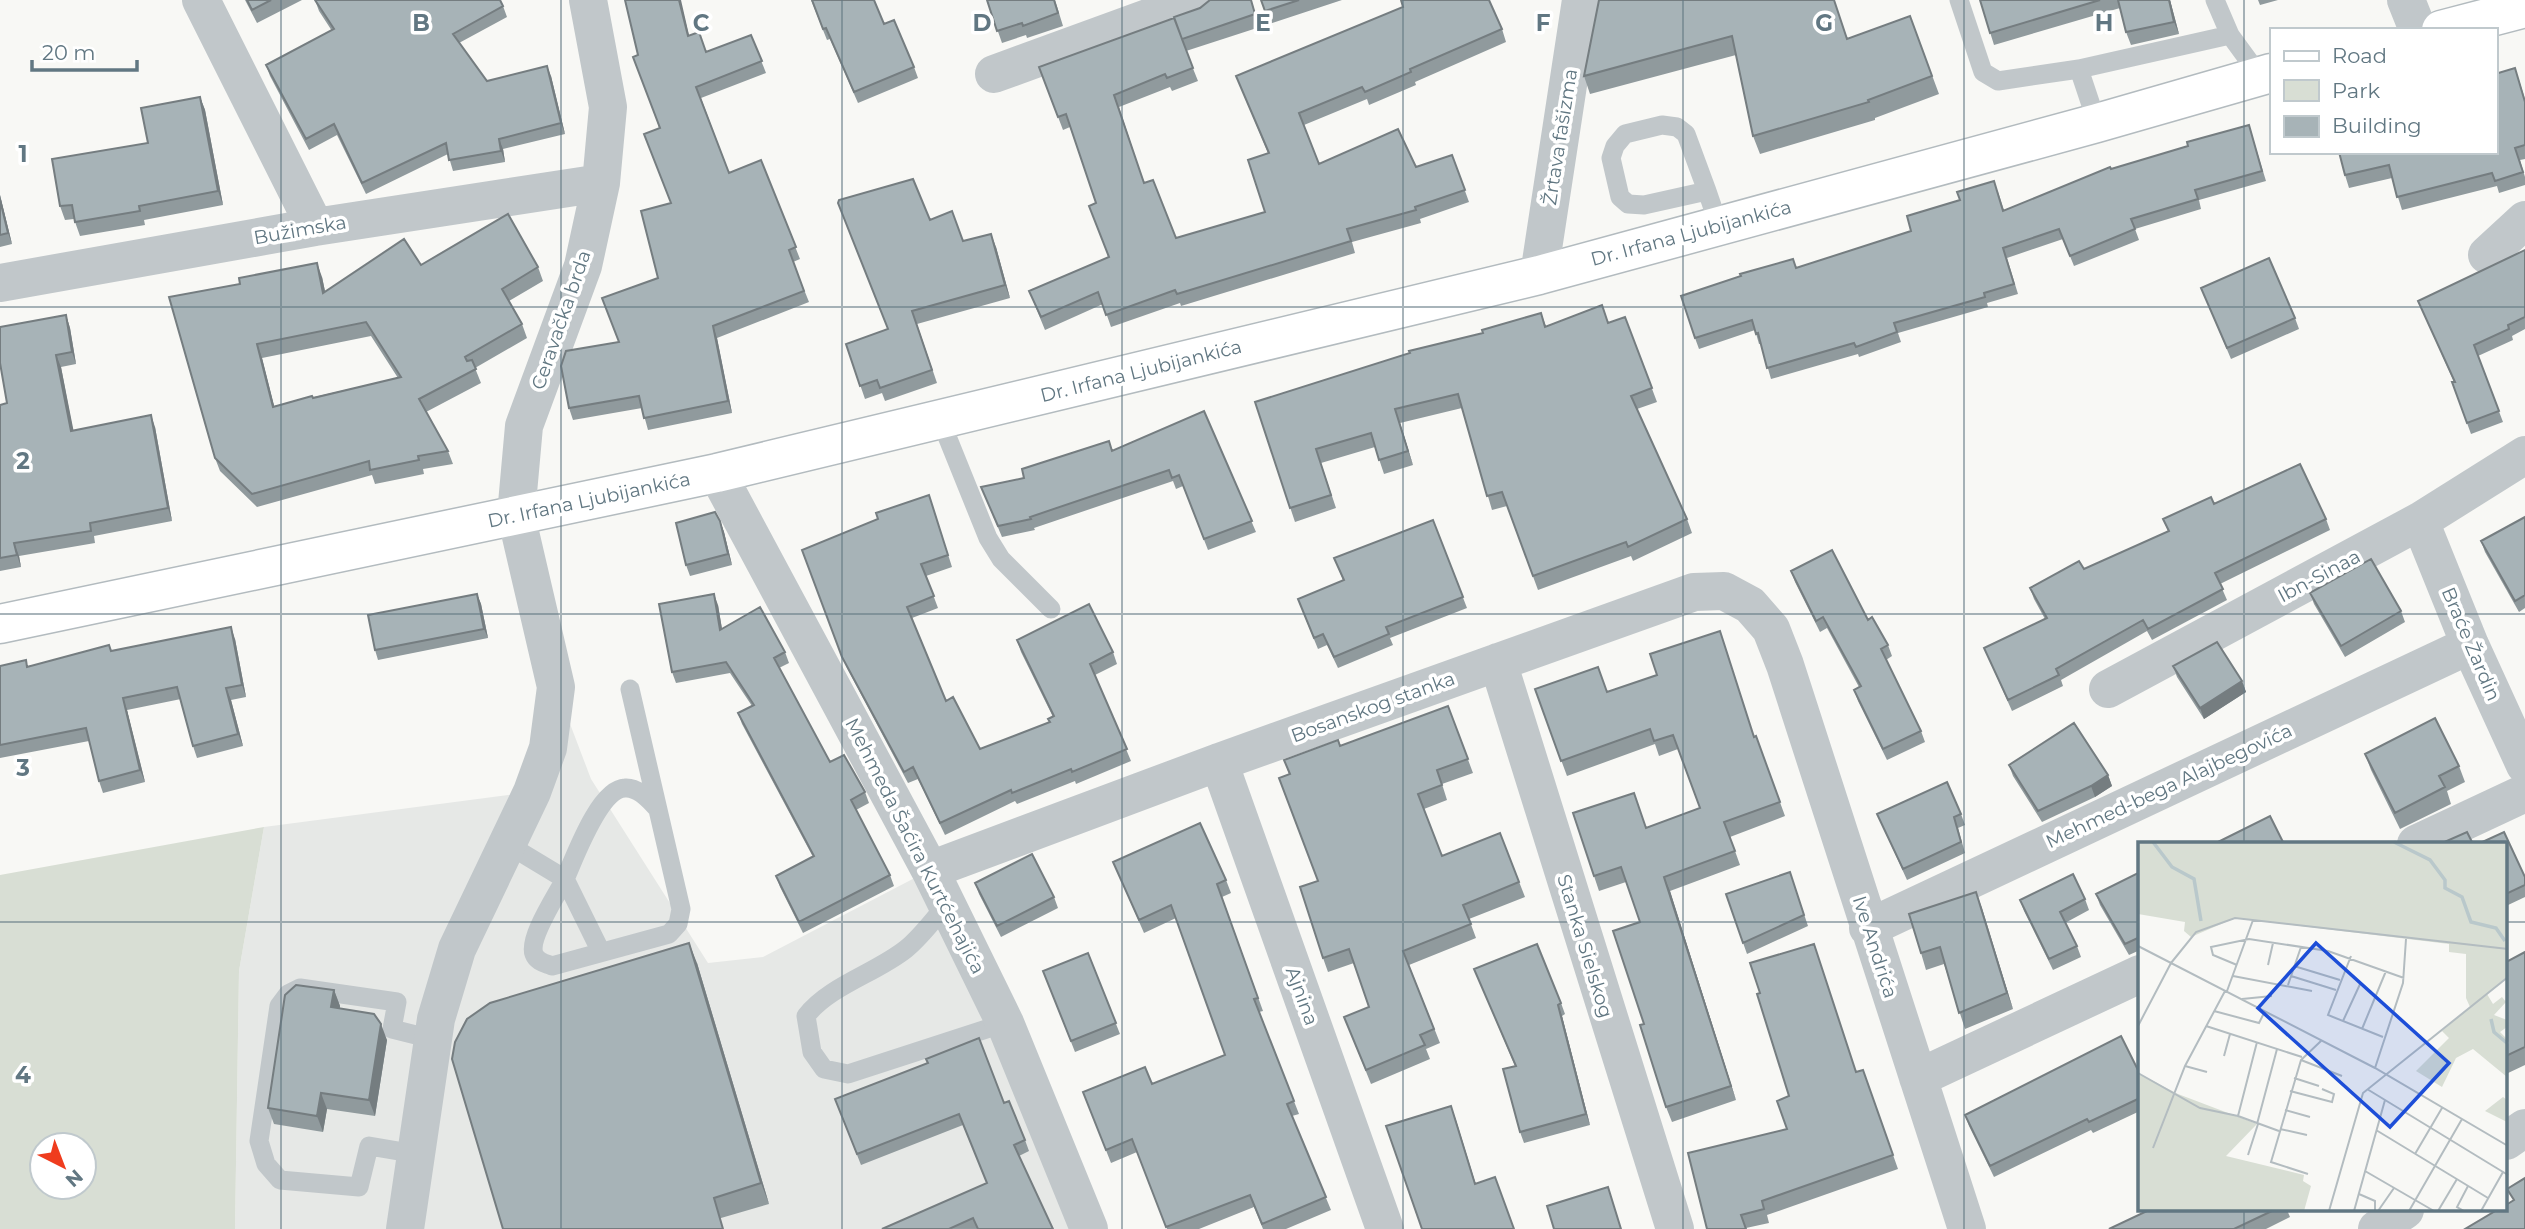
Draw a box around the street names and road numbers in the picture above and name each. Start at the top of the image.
street label: Žrtava fašizma [1538,67,1582,207]
street label: Dr. Irfana Ljubijankića [1588,195,1794,271]
street label: Bužimska [252,211,348,249]
street label: Ceravačka brda [526,247,596,393]
street label: Dr. Irfana Ljubijankića [1038,335,1244,407]
street label: Dr. Irfana Ljubijankića [485,467,693,533]
street label: Ibn-Sinaa [2274,545,2364,607]
street label: Braće Žardin [2437,584,2505,704]
street label: Bosanskog stanka [1288,667,1458,747]
street label: Mehmeda Šaćira Kurtćehajića [840,714,990,978]
street label: Mehmed-bega Alajbegovića [2042,719,2296,853]
street label: Stanka Sielskog [1552,871,1618,1021]
street label: Ive Andrića [1848,893,1902,1001]
street label: Ajnina [1281,963,1323,1029]

